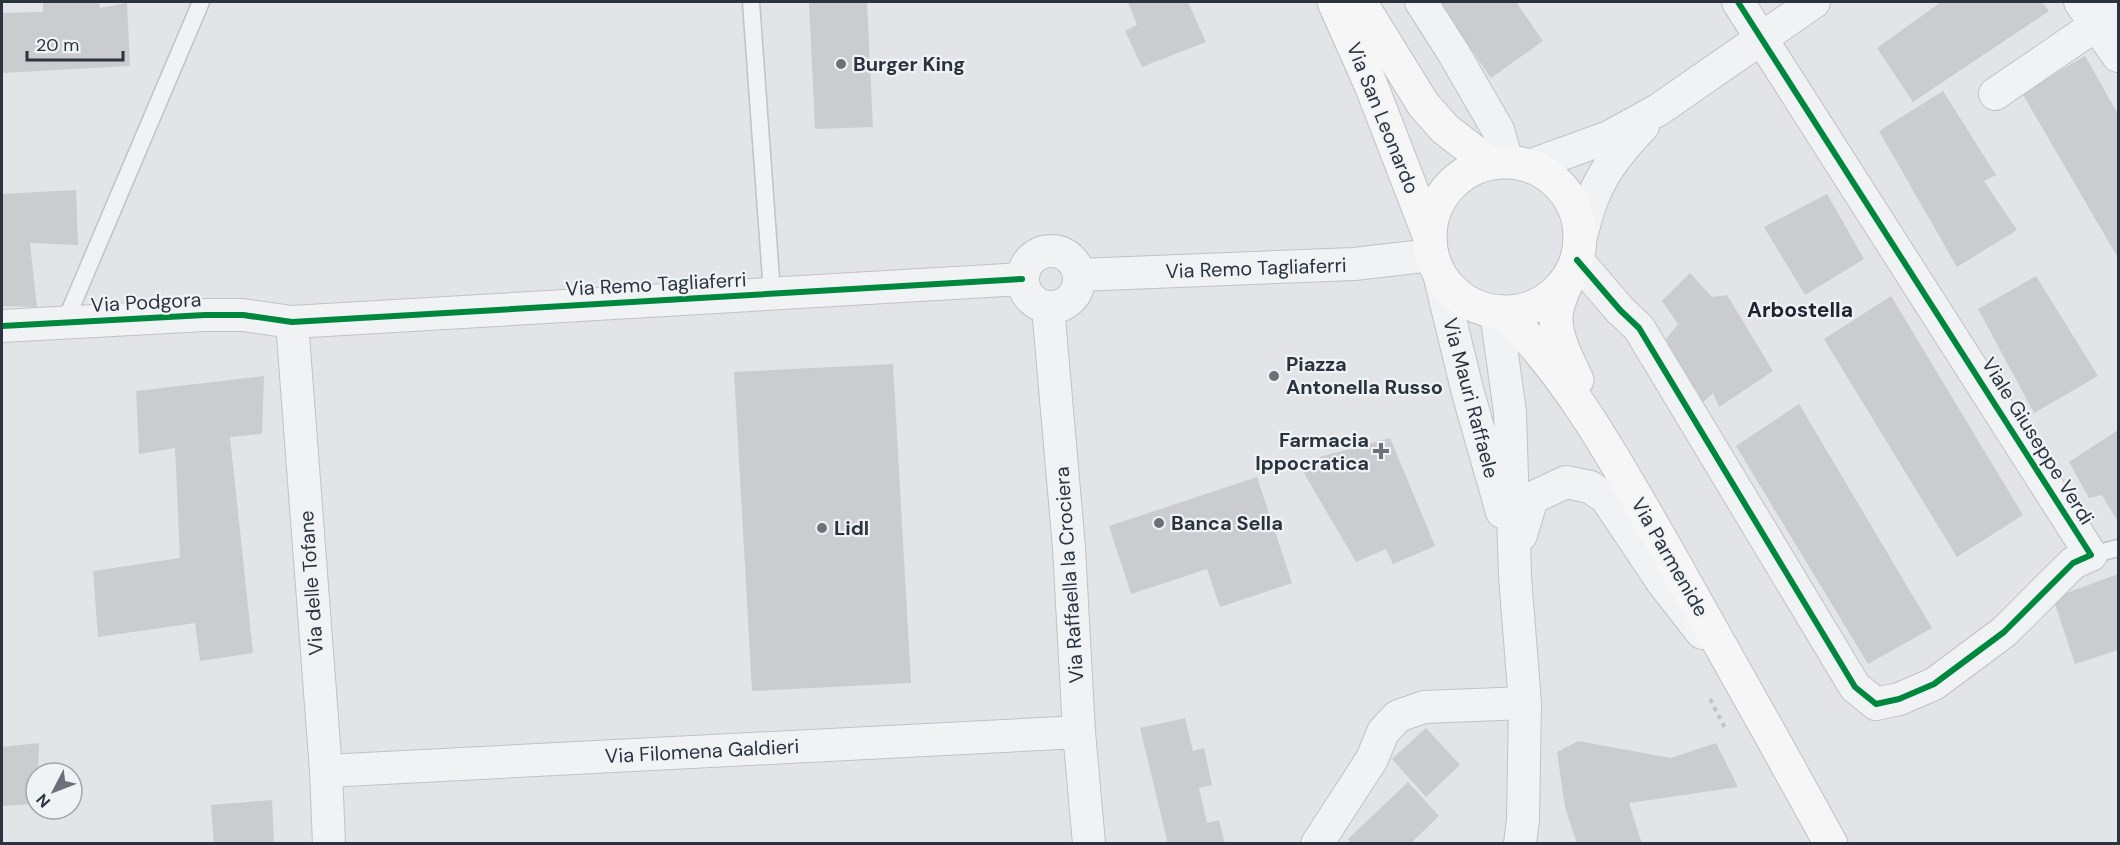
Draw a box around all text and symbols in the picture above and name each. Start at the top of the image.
scale bar [27,24,123,62]
text: 20 m [36,33,79,57]
street label: Via San Leonardo [1341,39,1425,197]
place label: Burger King [853,51,965,77]
marker: Burger King [834,57,848,71]
street label: Via Remo Tagliaferri [1165,252,1347,284]
street label: Via Remo Tagliaferri [565,266,747,302]
street label: Via Podgora [90,286,202,318]
district label: Arbostella [1747,296,1853,324]
street label: Via Mauri Raffaele [1437,315,1505,481]
place label: Piazza Antonella Russo [1286,351,1443,400]
street label: Viale Giuseppe Verdi [1976,352,2100,530]
marker: Piazza Antonella Russo [1267,369,1281,383]
place label: Farmacia Ippocratica [1255,427,1369,476]
marker: Farmacia Ippocratica [1374,444,1388,458]
street label: Via Raffaella la Crociera [1048,466,1090,684]
street label: Via Parmenide [1625,493,1715,621]
street label: Via delle Tofane [293,510,329,656]
place label: Banca Sella [1171,510,1283,536]
place label: Lidl [834,515,869,541]
marker: Banca Sella [1152,516,1166,530]
marker: Lidl [815,521,829,535]
street label: Via Filomena Galdieri [604,733,800,769]
north arrow [24,761,84,821]
text: N [32,789,55,812]

